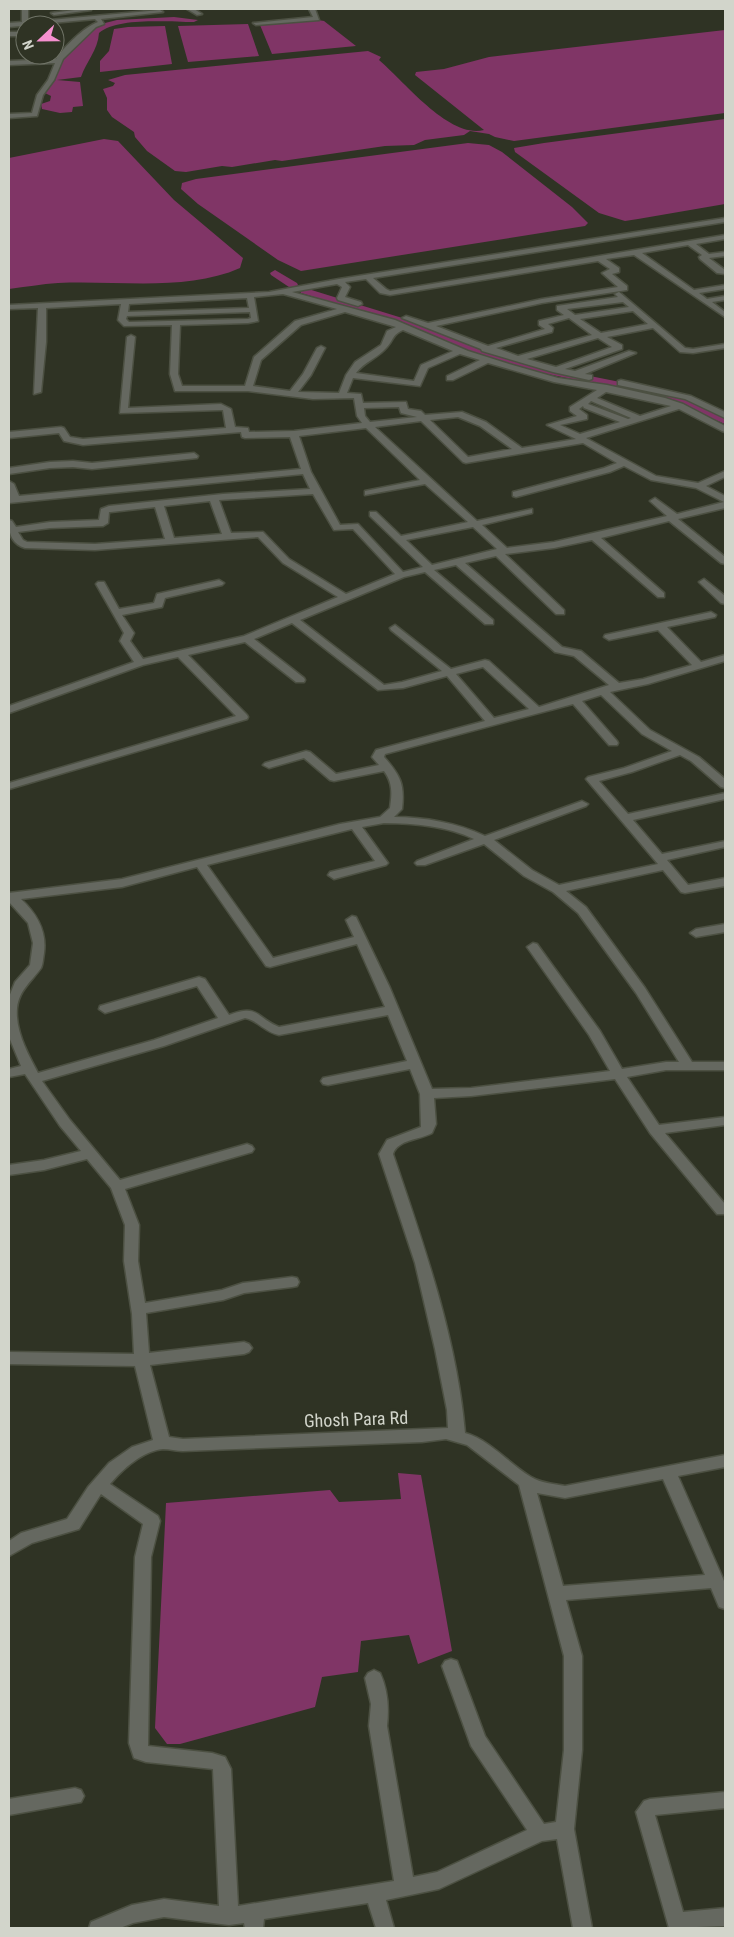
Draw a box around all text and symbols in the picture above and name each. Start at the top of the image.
north arrow [15,15,65,65]
text: N [19,38,37,52]
street label: Ghosh Para Rd [304,1407,408,1431]

